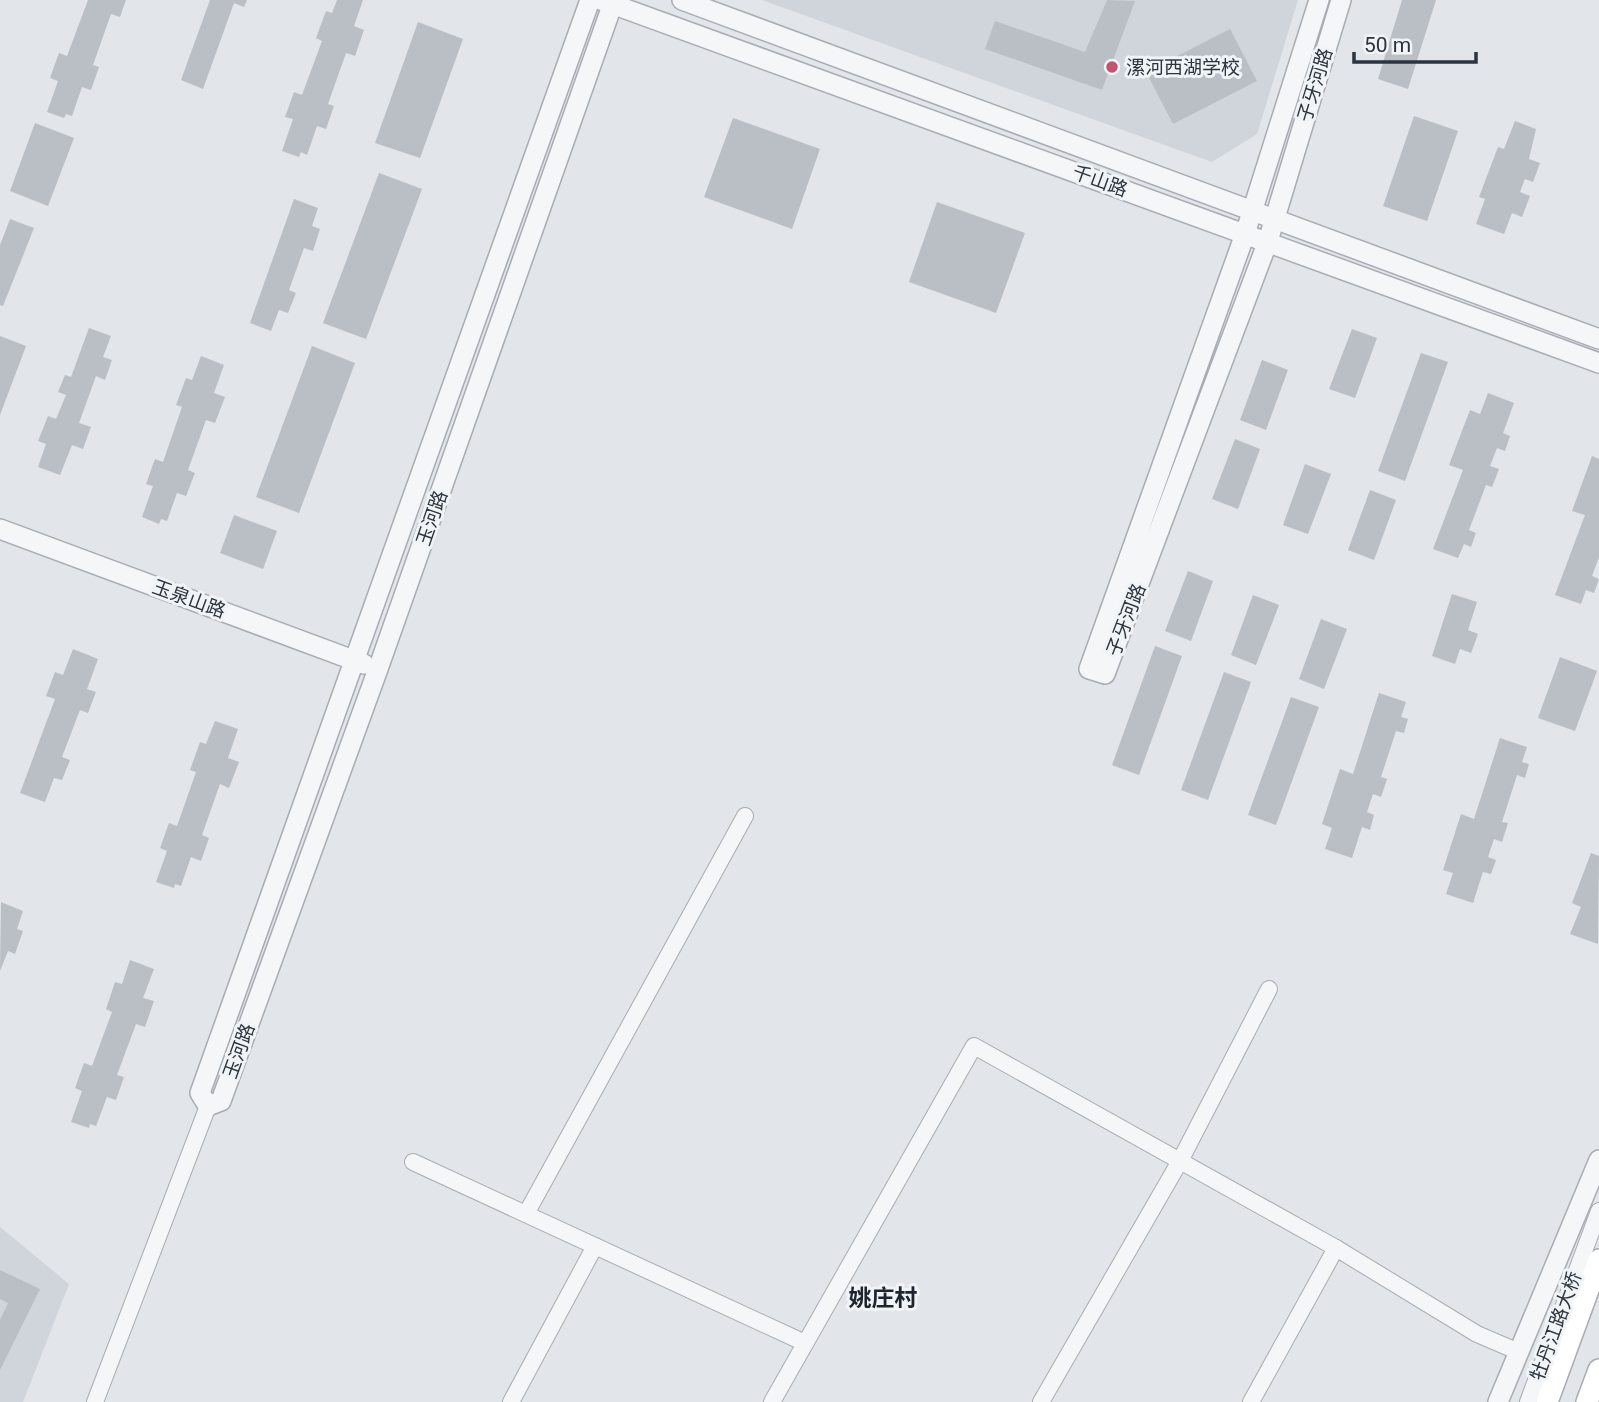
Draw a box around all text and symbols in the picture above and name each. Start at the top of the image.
scale bar [1354,21,1476,65]
text: 50 m [1364,33,1411,57]
street label: 子牙河路 [1293,45,1337,125]
place label: 漯河西湖学校 [1126,56,1240,79]
marker: 漯河西湖学校 [1104,59,1120,75]
street label: 千山路 [1069,160,1131,202]
street label: 玉河路 [412,487,452,549]
street label: 玉泉山路 [149,575,229,623]
street label: 子牙河路 [1102,580,1150,660]
street label: 玉河路 [218,1020,260,1082]
street label: 牡丹江路大桥 [1526,1268,1586,1384]
district label: 姚庄村 [849,1285,918,1312]

